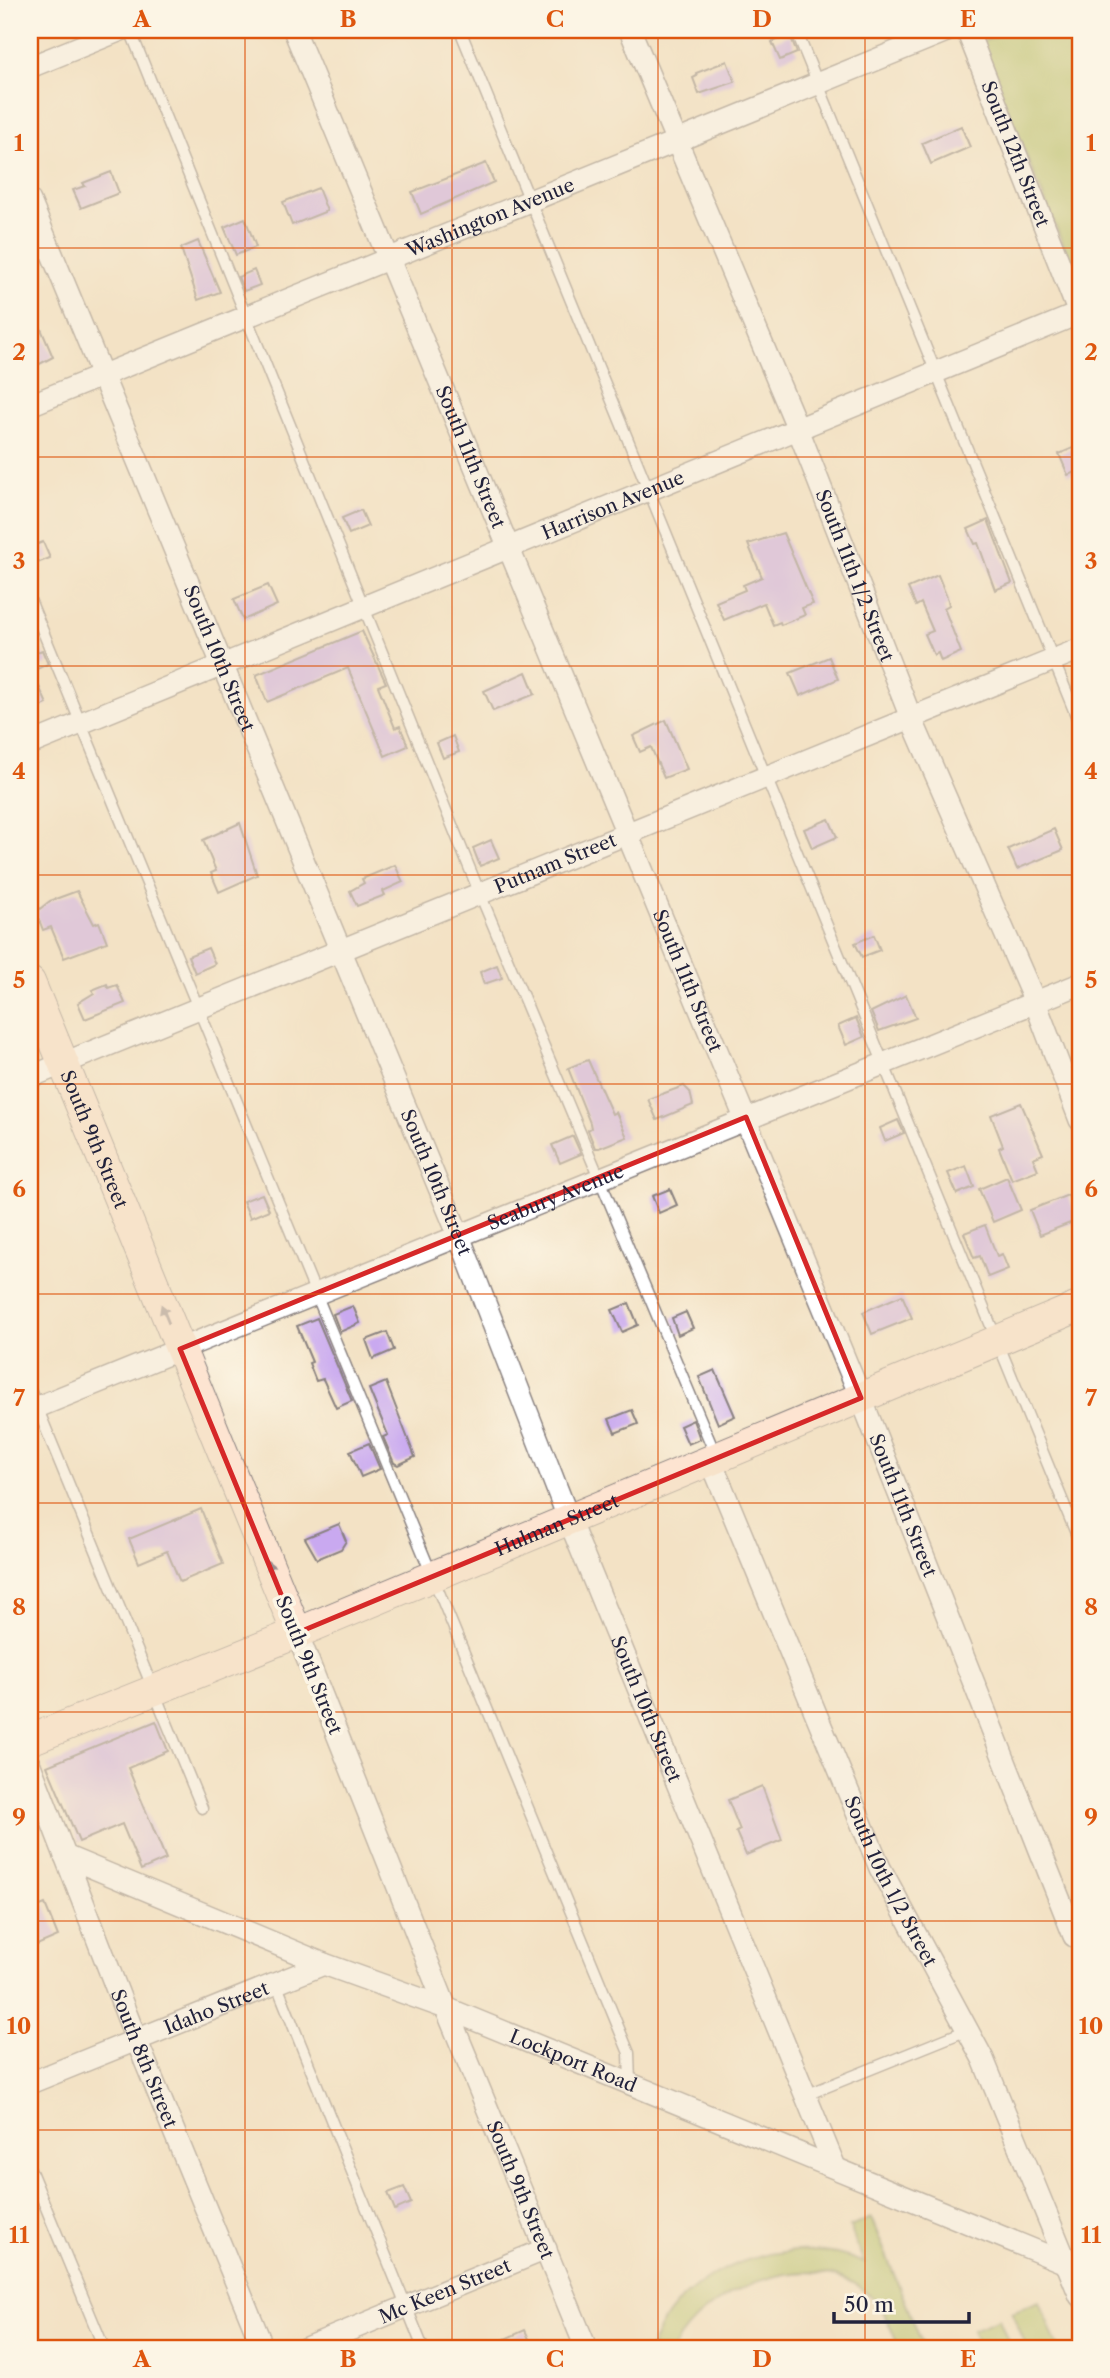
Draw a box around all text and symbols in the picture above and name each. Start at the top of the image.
text: A [132,5,152,33]
text: B [339,5,357,33]
text: C [546,5,564,33]
text: D [752,5,772,33]
text: E [960,5,976,33]
street label: South 12th Street [977,77,1055,230]
text: 1 [14,129,25,157]
text: 1 [1086,129,1097,157]
street label: Washington Avenue [402,173,577,262]
text: 2 [12,338,26,366]
text: 2 [1084,338,1098,366]
street label: South 11th Street [431,382,511,532]
street label: Harrison Avenue [538,465,687,544]
street label: South 11th 1/2 Street [811,486,899,665]
text: 3 [13,547,26,575]
text: 3 [1085,547,1098,575]
street label: South 10th Street [179,582,260,735]
text: 4 [12,757,26,785]
text: 4 [1084,757,1098,785]
street label: Putnam Street [491,828,620,898]
street label: South 11th Street [648,906,728,1055]
text: 5 [13,966,25,994]
text: 5 [1085,966,1097,994]
street label: South 9th Street [56,1067,133,1212]
street label: South 10th Street [396,1106,477,1259]
street label: Seabury Avenue [484,1159,627,1235]
text: 6 [12,1175,26,1203]
text: 6 [1084,1175,1098,1203]
one-way arrow [160,1304,171,1325]
text: 7 [13,1384,25,1412]
text: 7 [1085,1384,1097,1412]
street label: South 11th Street [865,1430,942,1580]
street label: Hulman Street [491,1488,622,1561]
one-way arrow [265,1559,276,1580]
text: 8 [12,1593,26,1621]
street label: South 9th Street [271,1593,347,1738]
text: 8 [1084,1593,1098,1621]
street label: South 10th Street [606,1632,687,1786]
street label: South 10th 1/2 Street [840,1792,942,1970]
text: 9 [12,1803,26,1831]
text: 9 [1084,1803,1098,1831]
street label: Idaho Street [161,1976,272,2039]
street label: South 8th Street [106,1986,183,2131]
text: 10 [7,2012,31,2040]
text: 10 [1079,2012,1103,2040]
street label: Lockport Road [506,2024,641,2097]
street label: South 9th Street [482,2117,560,2262]
text: 11 [9,2221,30,2249]
text: 11 [1081,2221,1102,2249]
street label: Mc Keen Street [375,2253,514,2328]
scale bar [834,2280,968,2324]
text: 50 m [844,2292,894,2317]
text: A [132,2345,152,2373]
text: B [339,2345,357,2373]
text: C [546,2345,564,2373]
text: D [752,2345,772,2373]
text: E [960,2345,976,2373]

